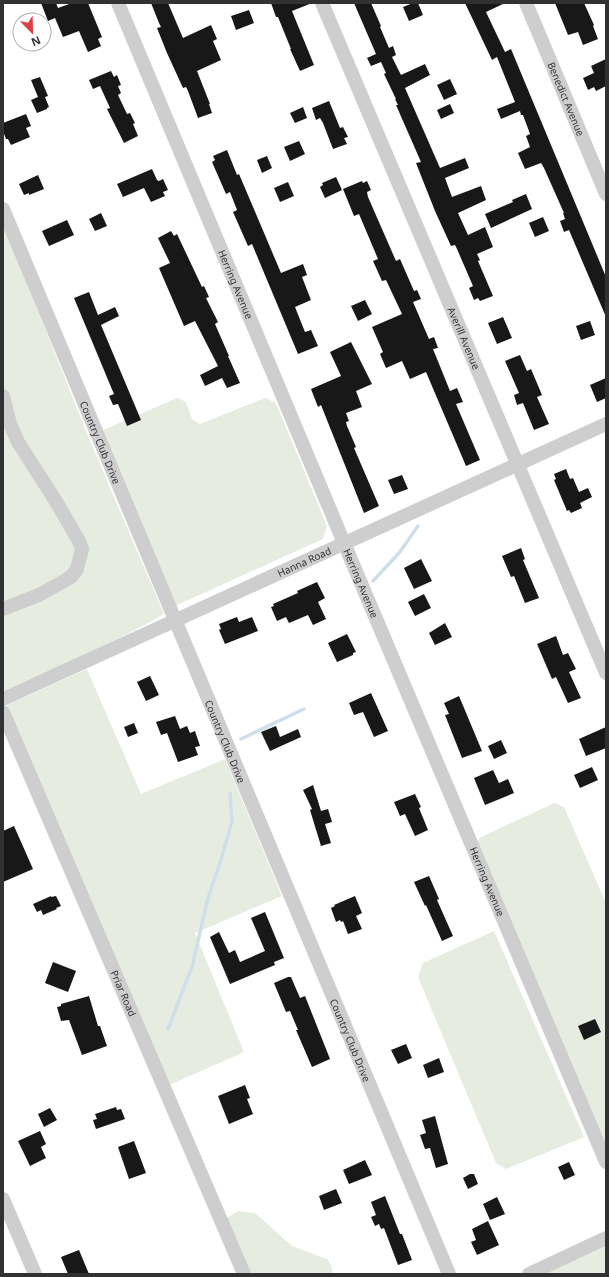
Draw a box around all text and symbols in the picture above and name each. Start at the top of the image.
north arrow [12,12,52,52]
text: N [29,33,43,50]
street label: Benedict Avenue [544,60,588,138]
street label: Herring Avenue [215,248,257,322]
street label: Averill Avenue [445,305,484,372]
street label: Country Club Drive [77,399,124,487]
street label: Hanna Road [275,543,333,580]
street label: Herring Avenue [340,546,382,620]
street label: Country Club Drive [202,698,249,785]
street label: Herring Avenue [466,845,508,919]
street label: Priar Road [107,968,140,1019]
street label: Country Club Drive [327,996,374,1084]

